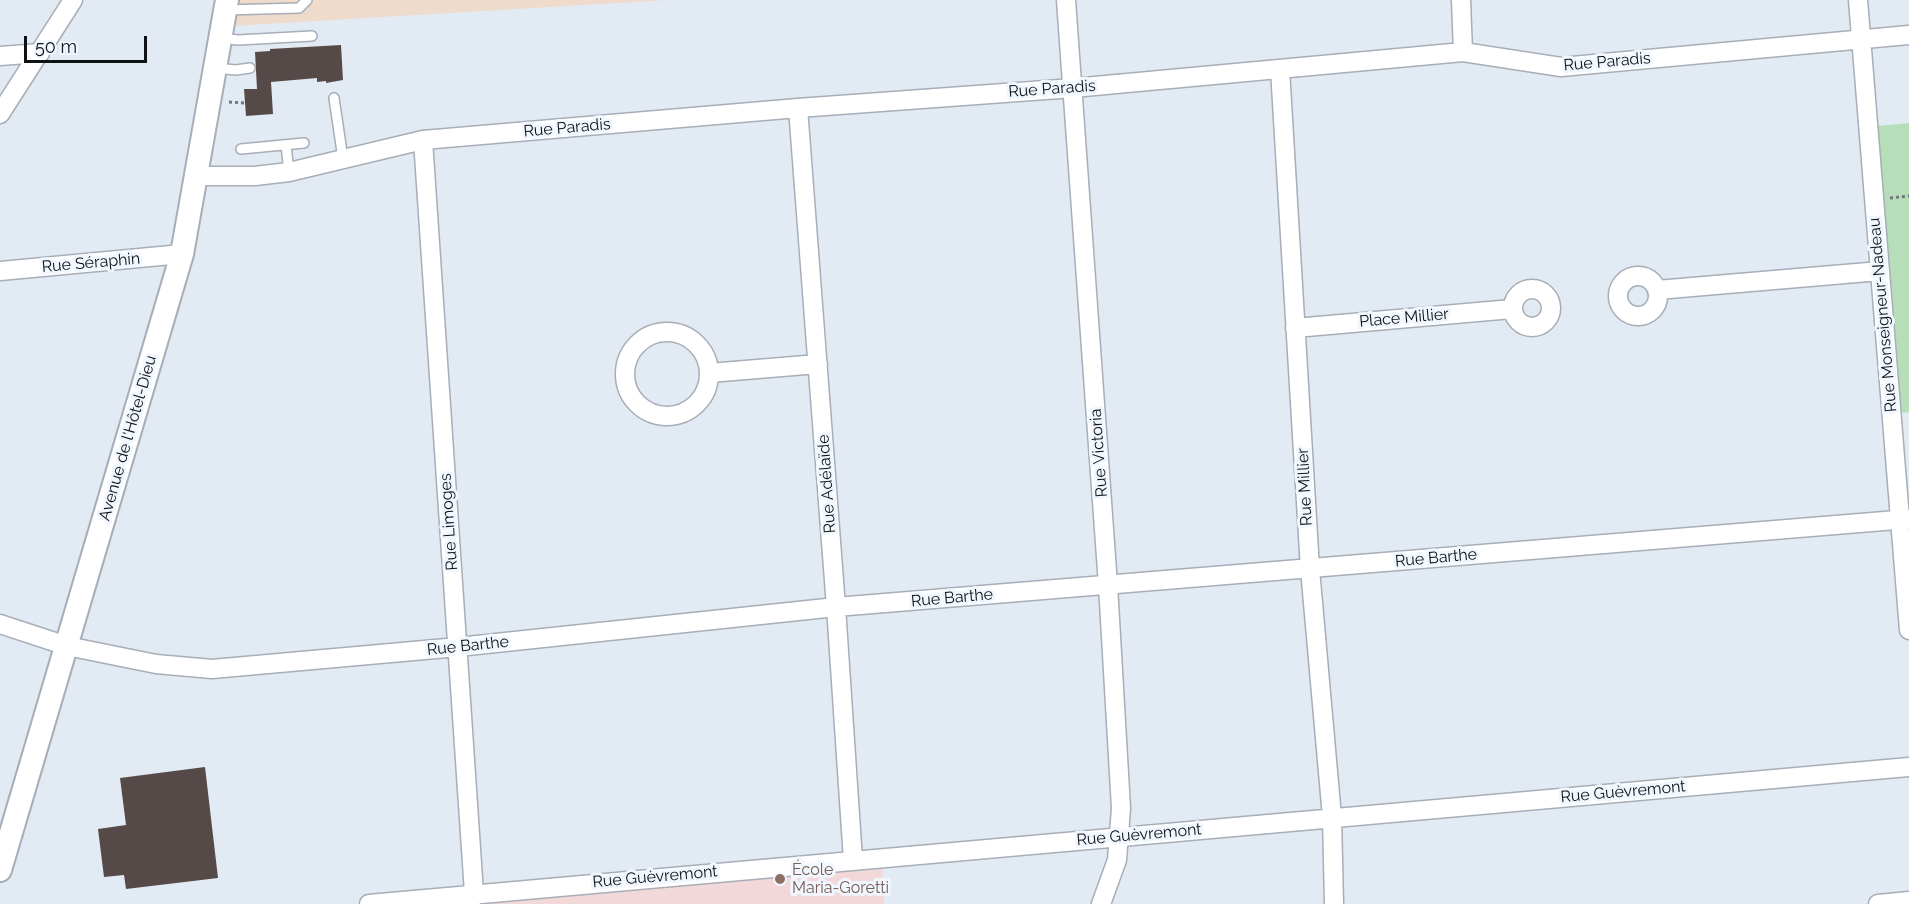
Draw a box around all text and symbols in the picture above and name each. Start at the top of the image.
scale bar [27,24,150,62]
text: 50 m [35,36,77,57]
street label: Rue Paradis [1563,49,1651,75]
street label: Rue Paradis [1008,76,1096,102]
street label: Rue Paradis [523,115,611,141]
street label: Rue Monseigneur-Nadeau [1865,217,1901,413]
street label: Rue Séraphin [41,249,141,277]
street label: Place Millier [1358,305,1450,331]
street label: Avenue de l'Hôtel-Dieu [95,353,161,523]
street label: Rue Victoria [1086,408,1112,498]
street label: Rue Adélaïde [814,434,840,534]
street label: Rue Millier [1293,448,1317,526]
street label: Rue Limoges [436,473,462,571]
street label: Rue Barthe [1394,545,1478,571]
street label: Rue Barthe [910,585,994,611]
street label: Rue Barthe [426,632,510,660]
street label: Rue Guèvremont [1560,777,1686,807]
street label: Rue Guèvremont [1076,820,1202,850]
place label: École Maria-Goretti [792,860,889,898]
street label: Rue Guèvremont [592,862,718,892]
marker: École Maria-Goretti [773,872,787,886]

